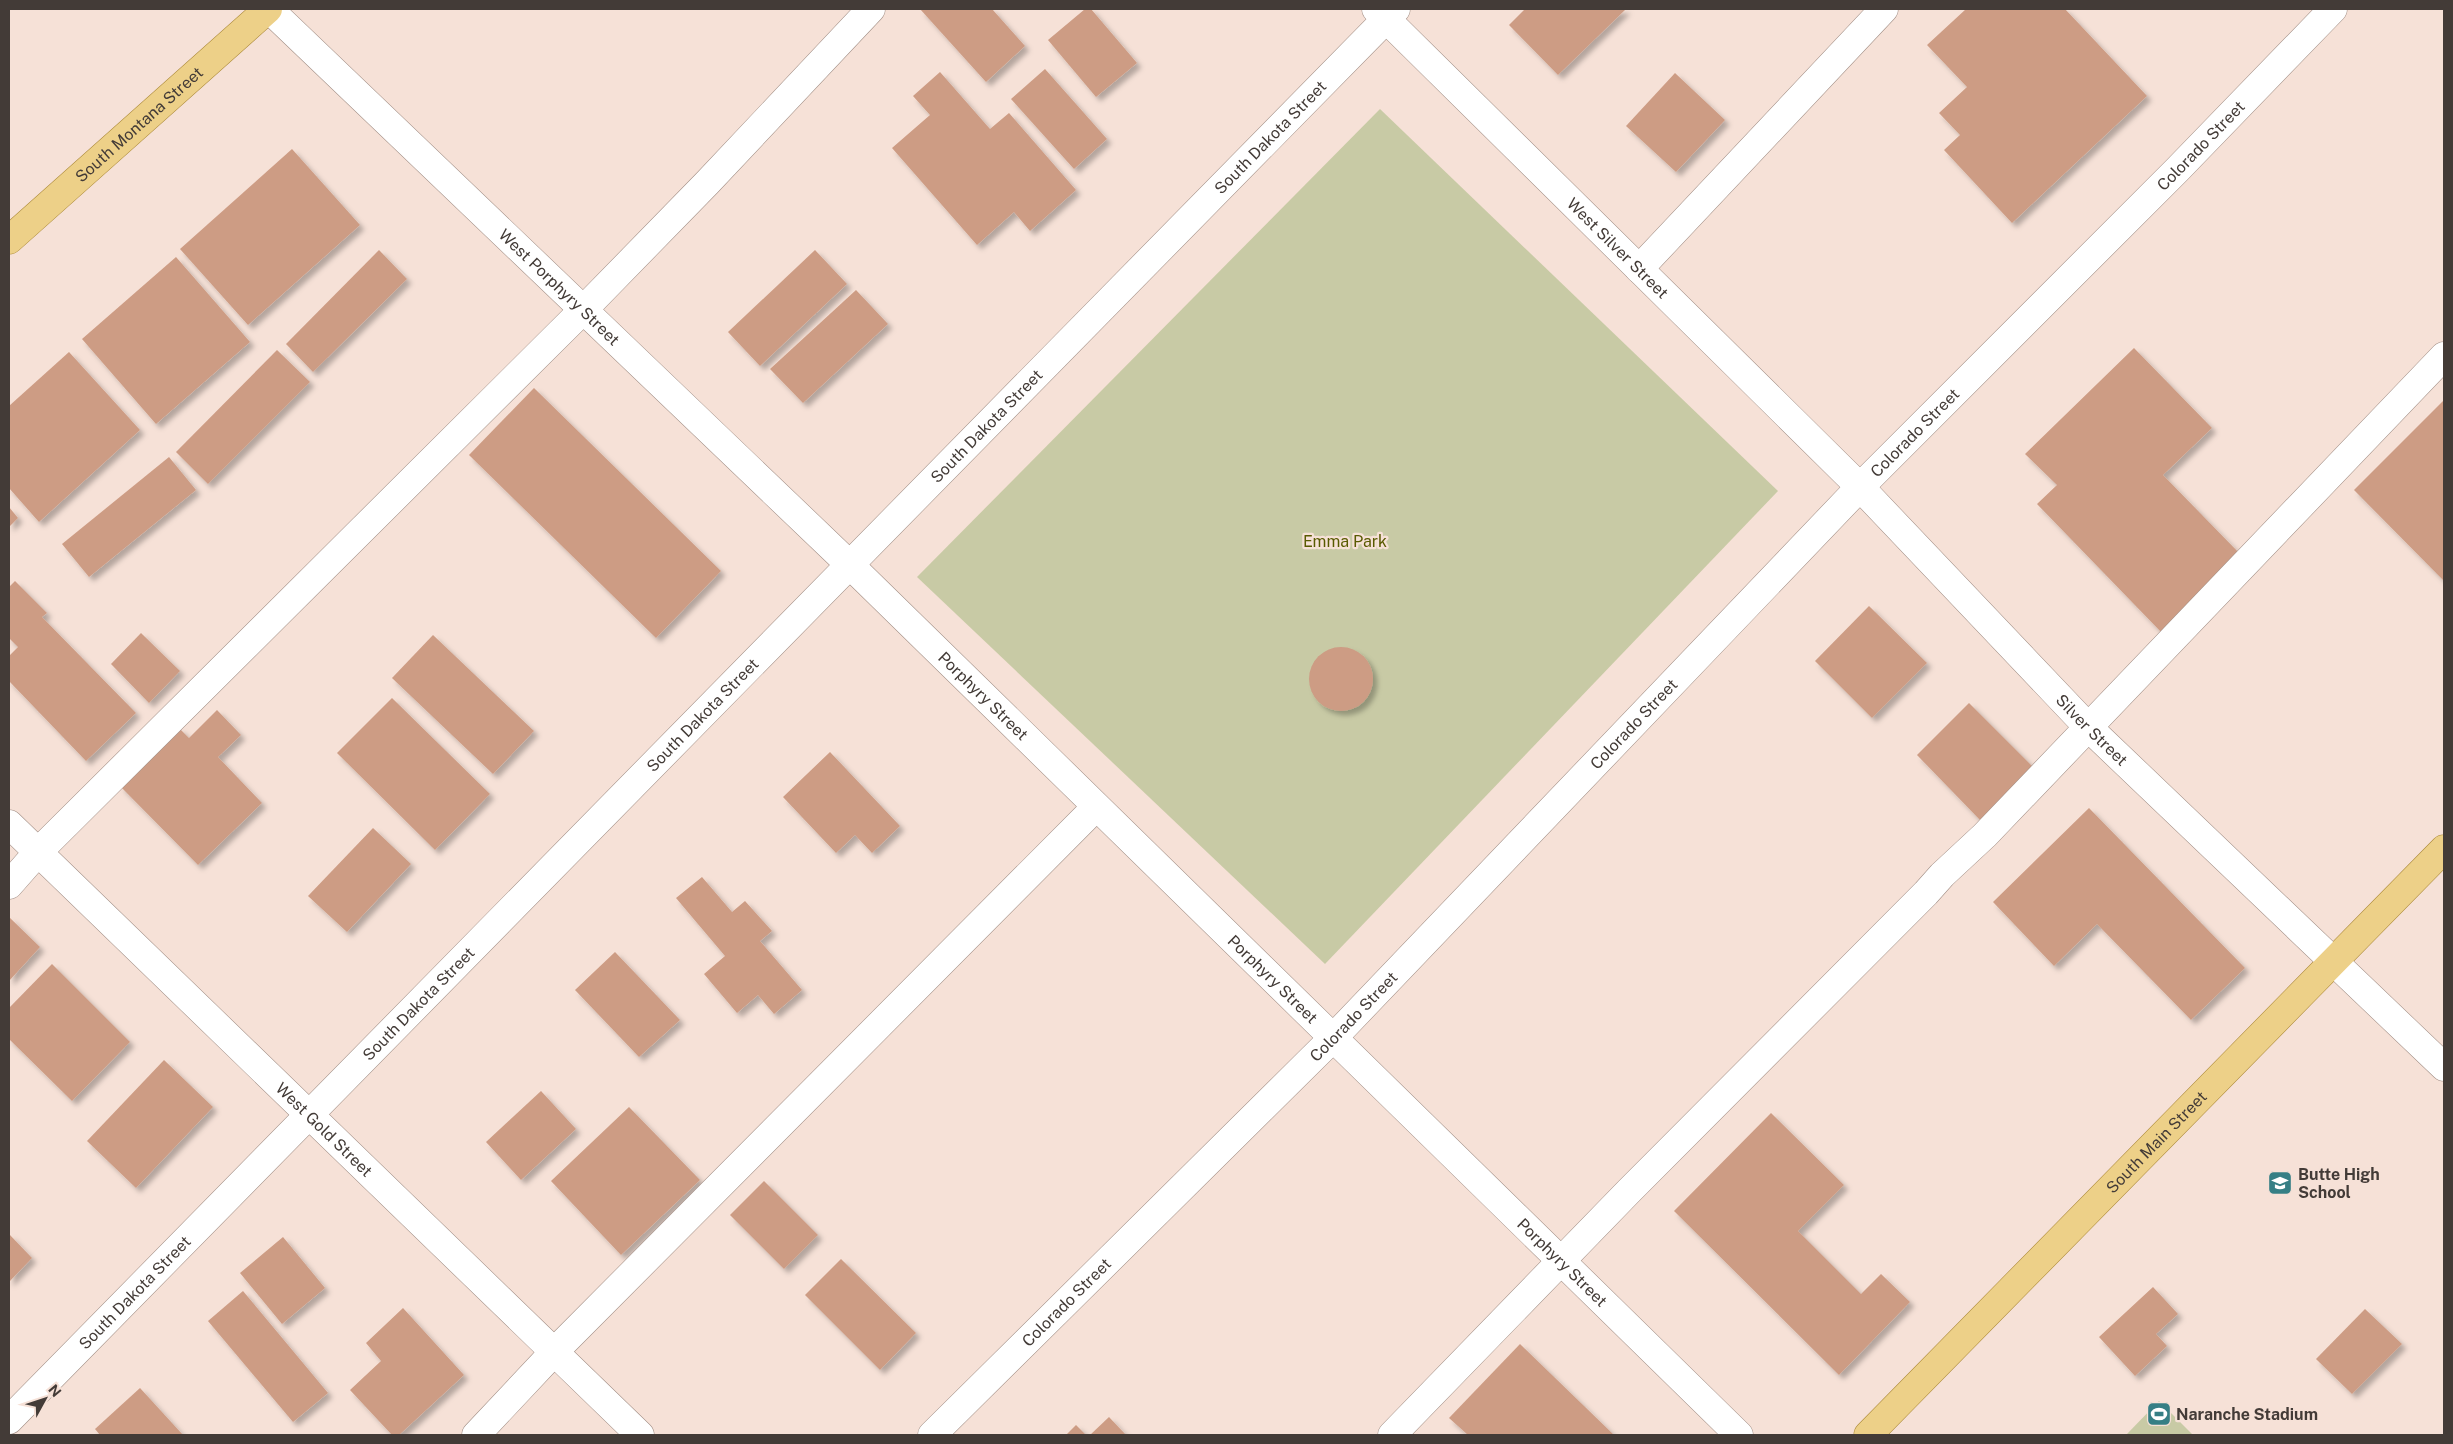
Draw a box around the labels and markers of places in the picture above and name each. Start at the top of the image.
place label: Butte High School [2298,1165,2380,1202]
school or university icon: Butte High School [2267,1170,2293,1196]
sports icon: Naranche Stadium [2146,1401,2172,1427]
place label: Naranche Stadium [2176,1405,2318,1424]

